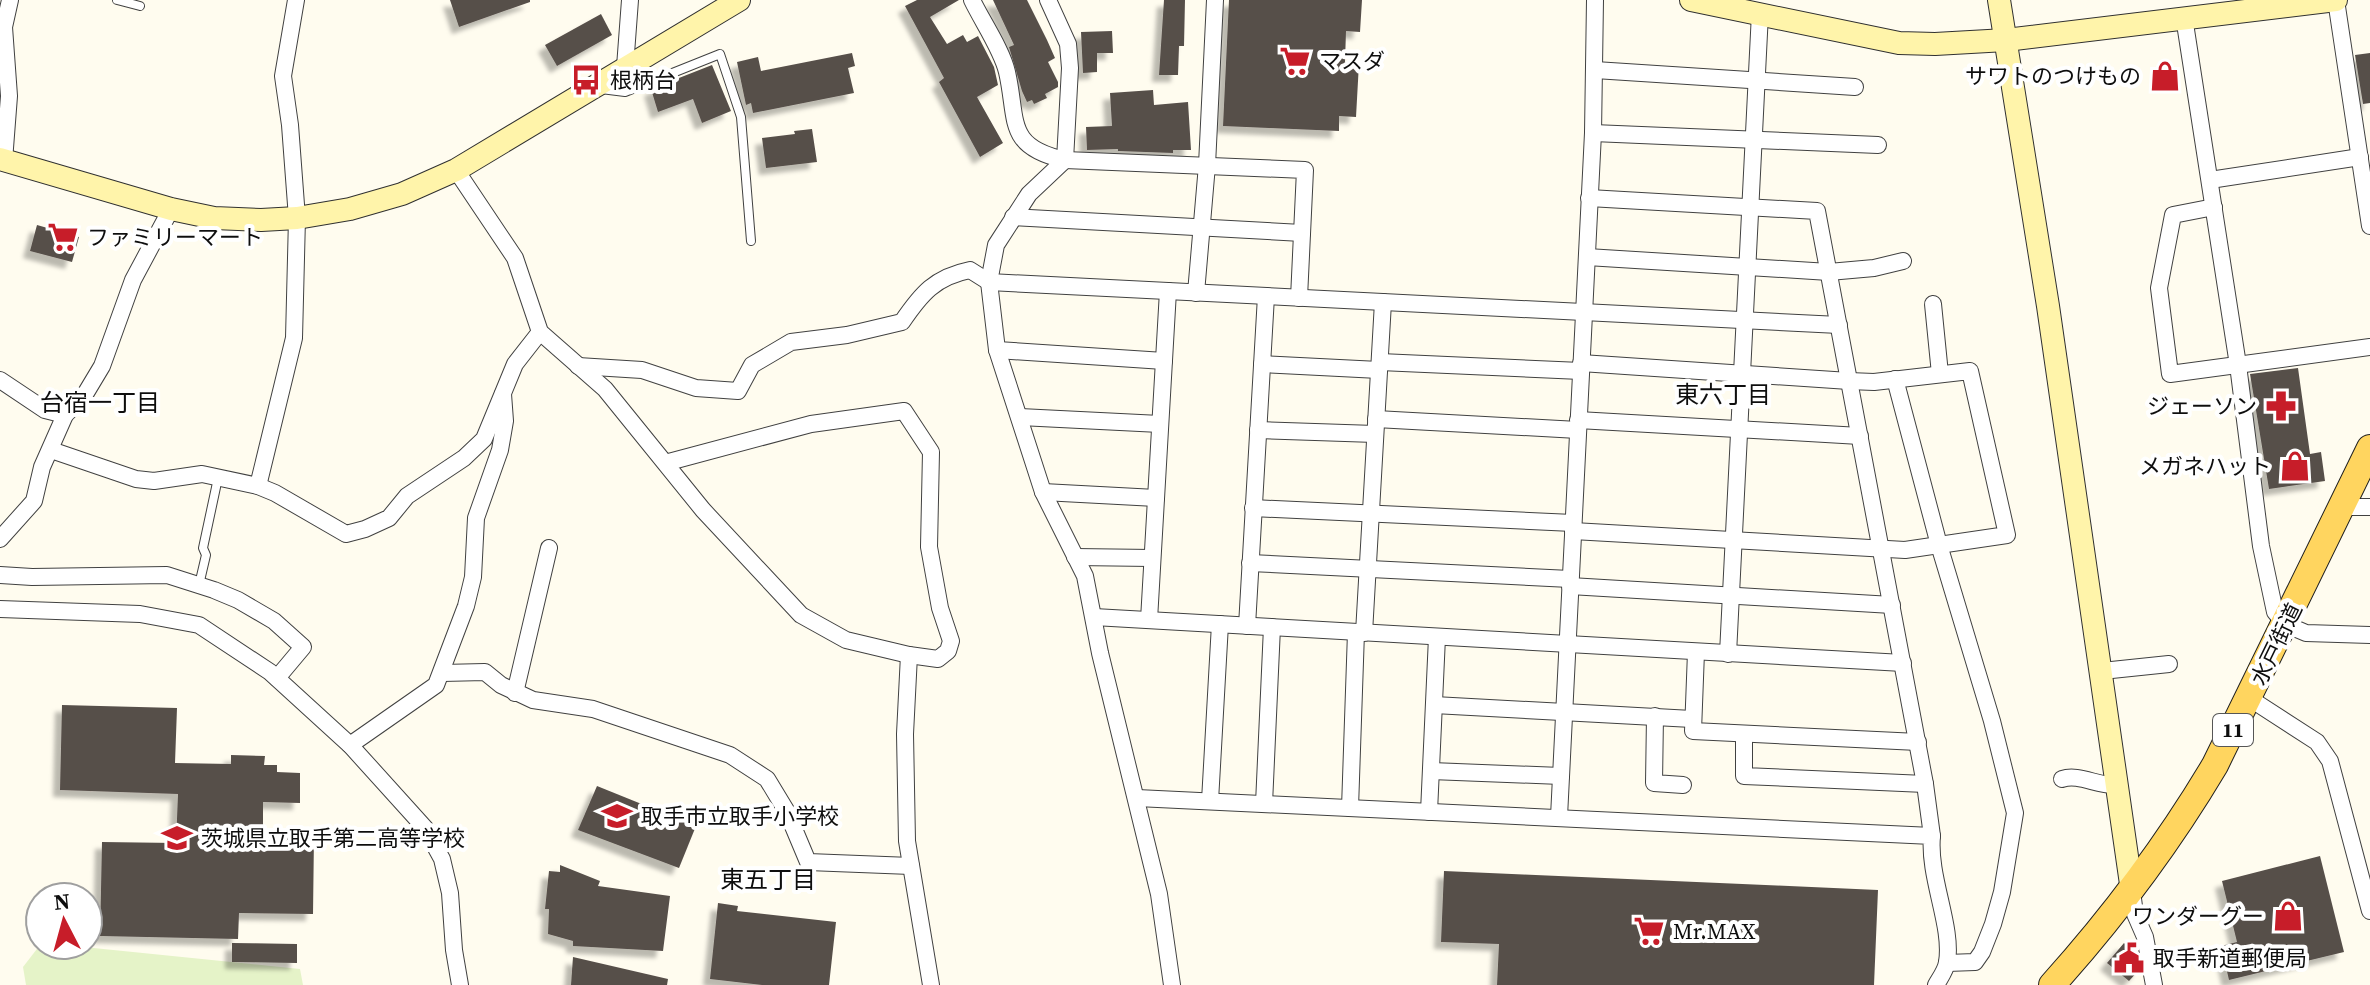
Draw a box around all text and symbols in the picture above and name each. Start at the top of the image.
supermarket icon: マスダ [1278,44,1312,78]
place label: マスダ [1319,46,1385,76]
shop icon: サワトのつけもの [2148,59,2182,93]
place label: サワトのつけもの [1965,61,2141,91]
bus stop icon: 根柄台 [569,63,603,97]
place label: 根柄台 [610,65,676,95]
supermarket icon: ファミリーマート [46,220,80,254]
place label: ファミリーマート [87,222,263,252]
district label: 東六丁目 [1675,378,1771,411]
district label: 台宿一丁目 [40,386,160,419]
pharmacy icon: ジェーソン [2264,389,2298,423]
place label: ジェーソン [2147,391,2257,421]
shop icon: メガネハット [2278,449,2312,483]
place label: メガネハット [2139,451,2271,481]
street label: 水戸街道 [2243,598,2309,690]
road number: 11 [2213,714,2253,746]
school or university icon: 取手市立取手小学校 [600,799,634,833]
place label: 取手市立取手小学校 [641,801,839,831]
school or university icon: 茨城県立取手第二高等学校 [160,821,194,855]
place label: 茨城県立取手第二高等学校 [201,823,465,853]
district label: 東五丁目 [720,863,816,896]
north arrow [24,881,104,961]
text: N [52,885,71,917]
shop icon: ワンダーグー [2271,899,2305,933]
place label: ワンダーグー [2132,901,2264,931]
supermarket icon: Mr.MAX [1632,914,1666,948]
place label: Mr.MAX [1673,916,1756,946]
public building icon: 取手新道郵便局 [2112,941,2146,975]
place label: 取手新道郵便局 [2153,943,2307,973]

